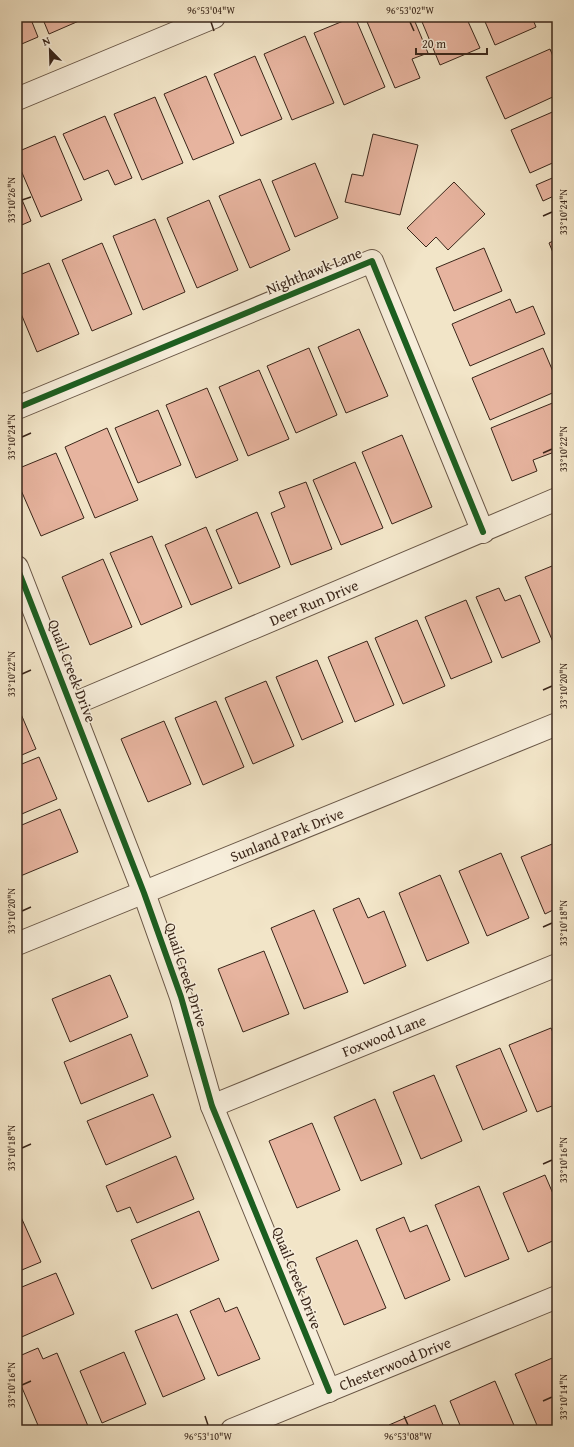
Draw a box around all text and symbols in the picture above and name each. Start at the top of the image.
text: 96°53'04"W [187,3,235,18]
text: 96°53'02"W [386,3,434,18]
north arrow [30,30,70,70]
scale bar [416,30,487,56]
text: N [40,32,53,50]
text: 20 m [422,35,446,52]
text: 33°10'26"N [4,177,19,223]
text: 33°10'24"N [556,189,571,235]
street label: Nighthawk Lane [263,242,365,299]
text: 33°10'24"N [4,414,19,460]
text: 33°10'22"N [556,426,571,472]
street label: Deer Run Drive [266,574,362,631]
street label: Quail Creek Drive [43,616,102,725]
text: 33°10'22"N [4,651,19,697]
text: 33°10'20"N [556,663,571,709]
street label: Sunland Park Drive [227,802,347,867]
text: 33°10'20"N [4,888,19,934]
text: 33°10'18"N [556,900,571,946]
street label: Quail Creek Drive [160,920,213,1030]
street label: Foxwood Lane [339,1009,429,1062]
text: 33°10'18"N [4,1125,19,1171]
text: 33°10'16"N [556,1137,571,1183]
street label: Quail Creek Drive [267,1223,328,1332]
street label: Chesterwood Drive [336,1332,454,1396]
text: 33°10'16"N [4,1362,19,1408]
text: 33°10'14"N [556,1374,571,1420]
text: 96°53'10"W [184,1429,232,1444]
text: 96°53'08"W [384,1429,432,1444]

